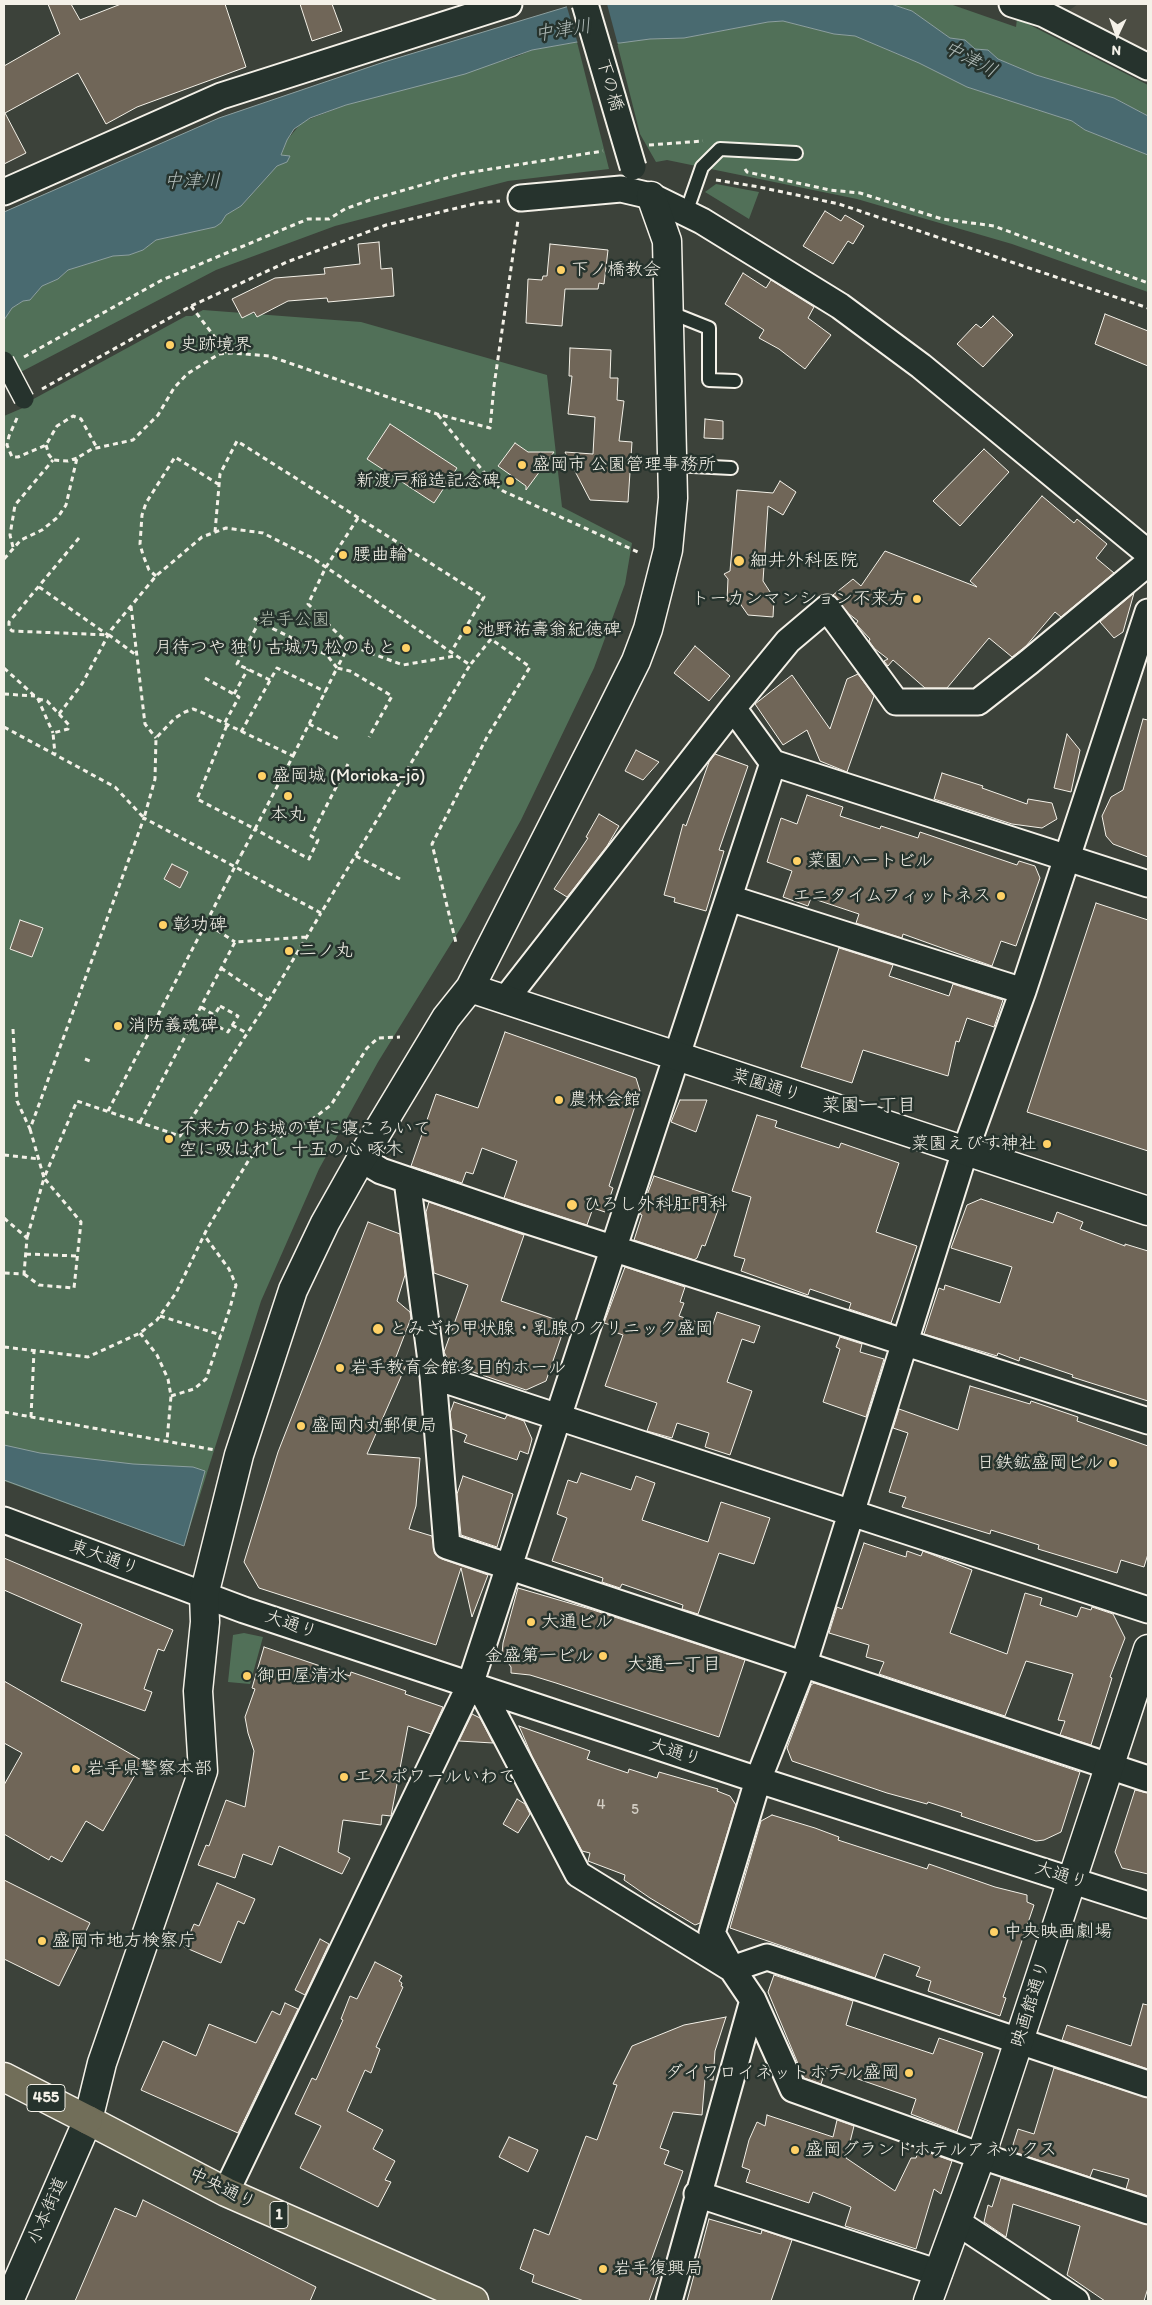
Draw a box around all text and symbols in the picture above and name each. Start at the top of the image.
north arrow [1092,10,1142,60]
water label: 中津川 [533,15,593,47]
water label: 中津川 [939,37,1001,83]
text: N [1111,42,1121,59]
street label: 下の橋 [591,56,627,114]
water label: 中津川 [164,171,220,193]
place label: 下ノ橋教会 [571,259,661,281]
marker: 下ノ橋教会 [555,264,567,276]
place label: 史跡境界 [180,334,252,356]
marker: 史跡境界 [164,339,176,351]
place label: 盛岡市 公園管理事務所 [532,454,716,476]
marker: 盛岡市 公園管理事務所 [516,459,528,471]
place label: 新渡戸稲造記念碑 [356,470,500,492]
marker: 新渡戸稲造記念碑 [504,475,516,487]
place label: 腰曲輪 [353,544,407,566]
marker: 腰曲輪 [337,549,349,561]
place label: 細井外科医院 [750,550,858,572]
marker: 細井外科医院 [732,554,746,568]
place label: トーカンマンション不来方 [691,588,907,610]
marker: トーカンマンション不来方 [911,593,923,605]
park label: 岩手公園 [258,609,330,631]
place label: 池野祐壽翁紀徳碑 [477,619,621,641]
marker: 池野祐壽翁紀徳碑 [461,624,473,636]
place label: 月待つや 独り古城乃 松のもと [154,637,396,659]
marker: 月待つや 独り古城乃 松のもと [400,642,412,654]
place label: 盛岡城 (Morioka-jō) [272,765,425,787]
marker: 盛岡城 (Morioka-jō) [256,770,268,782]
marker: 本丸 [282,790,294,802]
place label: 本丸 [270,804,306,826]
place label: 菜園ハートビル [807,850,933,872]
marker: 菜園ハートビル [791,855,803,867]
place label: エニタイムフィットネス [793,885,991,907]
marker: エニタイムフィットネス [995,890,1007,902]
place label: 彰功碑 [173,914,227,936]
marker: 彰功碑 [157,919,169,931]
place label: 二ノ丸 [299,940,353,962]
marker: 二ノ丸 [283,945,295,957]
place label: 消防義魂碑 [128,1015,218,1037]
marker: 消防義魂碑 [112,1020,124,1032]
street label: 菜園通り [728,1065,804,1107]
place label: 農林会館 [569,1089,641,1111]
marker: 農林会館 [553,1094,565,1106]
district label: 菜園一丁目 [822,1095,916,1117]
place label: 不来方のお城の草に寝ころいて 空に吸はれし 十五の心 啄木 [179,1118,431,1160]
marker: 不来方のお城の草に寝ころいて 空に吸はれし 十五の心 啄木 [163,1133,175,1145]
place label: 菜園えびす神社 [911,1133,1037,1155]
marker: 菜園えびす神社 [1041,1138,1053,1150]
place label: ひろし外科肛門科 [583,1194,727,1216]
marker: ひろし外科肛門科 [565,1198,579,1212]
place label: とみざわ甲状腺・乳腺のクリニック盛岡 [389,1318,713,1340]
marker: とみざわ甲状腺・乳腺のクリニック盛岡 [371,1322,385,1336]
place label: 岩手教育会館多目的ホール [350,1357,566,1379]
marker: 岩手教育会館多目的ホール [334,1362,346,1374]
place label: 盛岡内丸郵便局 [311,1415,437,1437]
marker: 盛岡内丸郵便局 [295,1420,307,1432]
place label: 日鉄鉱盛岡ビル [977,1452,1103,1474]
marker: 日鉄鉱盛岡ビル [1107,1457,1119,1469]
street label: 東大通り [66,1536,142,1580]
street label: 大通り [262,1606,320,1644]
place label: 大通ビル [541,1611,613,1633]
marker: 大通ビル [525,1616,537,1628]
place label: 金盛第一ビル [485,1645,593,1667]
marker: 金盛第一ビル [597,1650,609,1662]
district label: 大通一丁目 [627,1654,721,1676]
place label: 御田屋清水 [257,1665,347,1687]
marker: 御田屋清水 [241,1670,253,1682]
street label: 大通り [646,1734,704,1772]
place label: 岩手県警察本部 [86,1758,212,1780]
marker: 岩手県警察本部 [70,1763,82,1775]
place label: エスポワールいわて [354,1766,516,1788]
marker: エスポワールいわて [338,1771,350,1783]
house number: 4 [596,1796,606,1814]
house number: 5 [631,1801,639,1819]
street label: 大通り [1032,1857,1090,1895]
place label: 中央映画劇場 [1004,1921,1112,1943]
marker: 中央映画劇場 [988,1926,1000,1938]
place label: 盛岡市地方検察庁 [52,1930,196,1952]
marker: 盛岡市地方検察庁 [36,1935,48,1947]
street label: 映画館通り [1007,1958,1055,2050]
place label: ダイワロイネットホテル盛岡 [665,2062,899,2084]
marker: ダイワロイネットホテル盛岡 [903,2067,915,2079]
road number: 455 [27,2084,65,2112]
place label: 盛岡グランドホテルアネックス [805,2139,1057,2161]
marker: 盛岡グランドホテルアネックス [789,2144,801,2156]
street label: 中央通り [185,2164,259,2214]
street label: 小本街道 [23,2174,73,2248]
road number: 1 [270,2202,288,2228]
place label: 岩手復興局 [613,2258,703,2280]
marker: 岩手復興局 [597,2263,609,2275]

